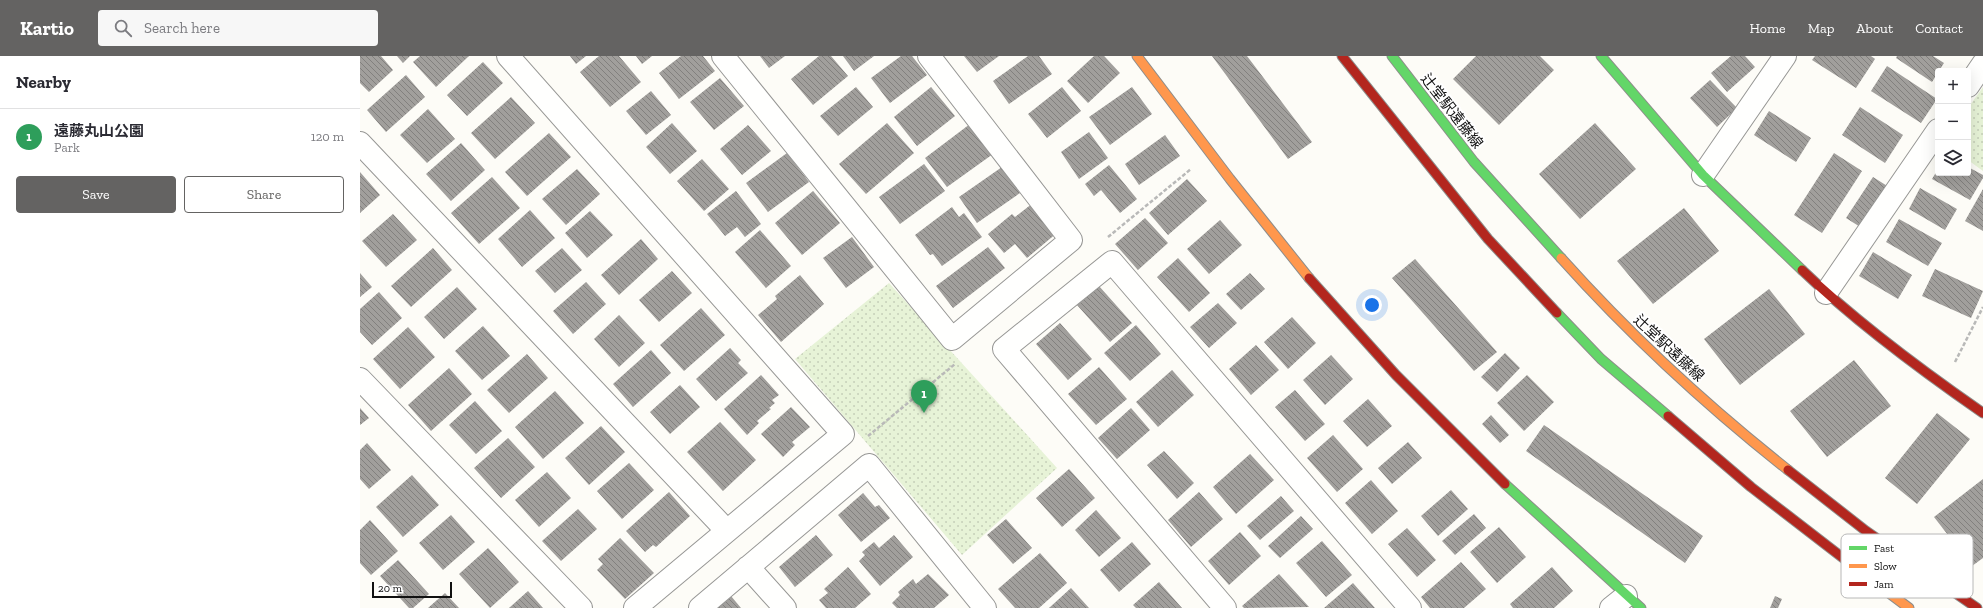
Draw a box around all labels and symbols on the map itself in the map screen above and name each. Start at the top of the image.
street label: 辻堂駅遠藤線 [1417,70,1487,152]
your location [1362,295,1382,315]
street label: 辻堂駅遠藤線 [1630,311,1708,385]
pin: 1 [911,380,937,413]
legend [1841,534,1973,598]
text: Fast [1874,542,1895,555]
text: Slow [1874,560,1897,573]
text: Jam [1874,578,1894,591]
scale bar [372,580,452,599]

